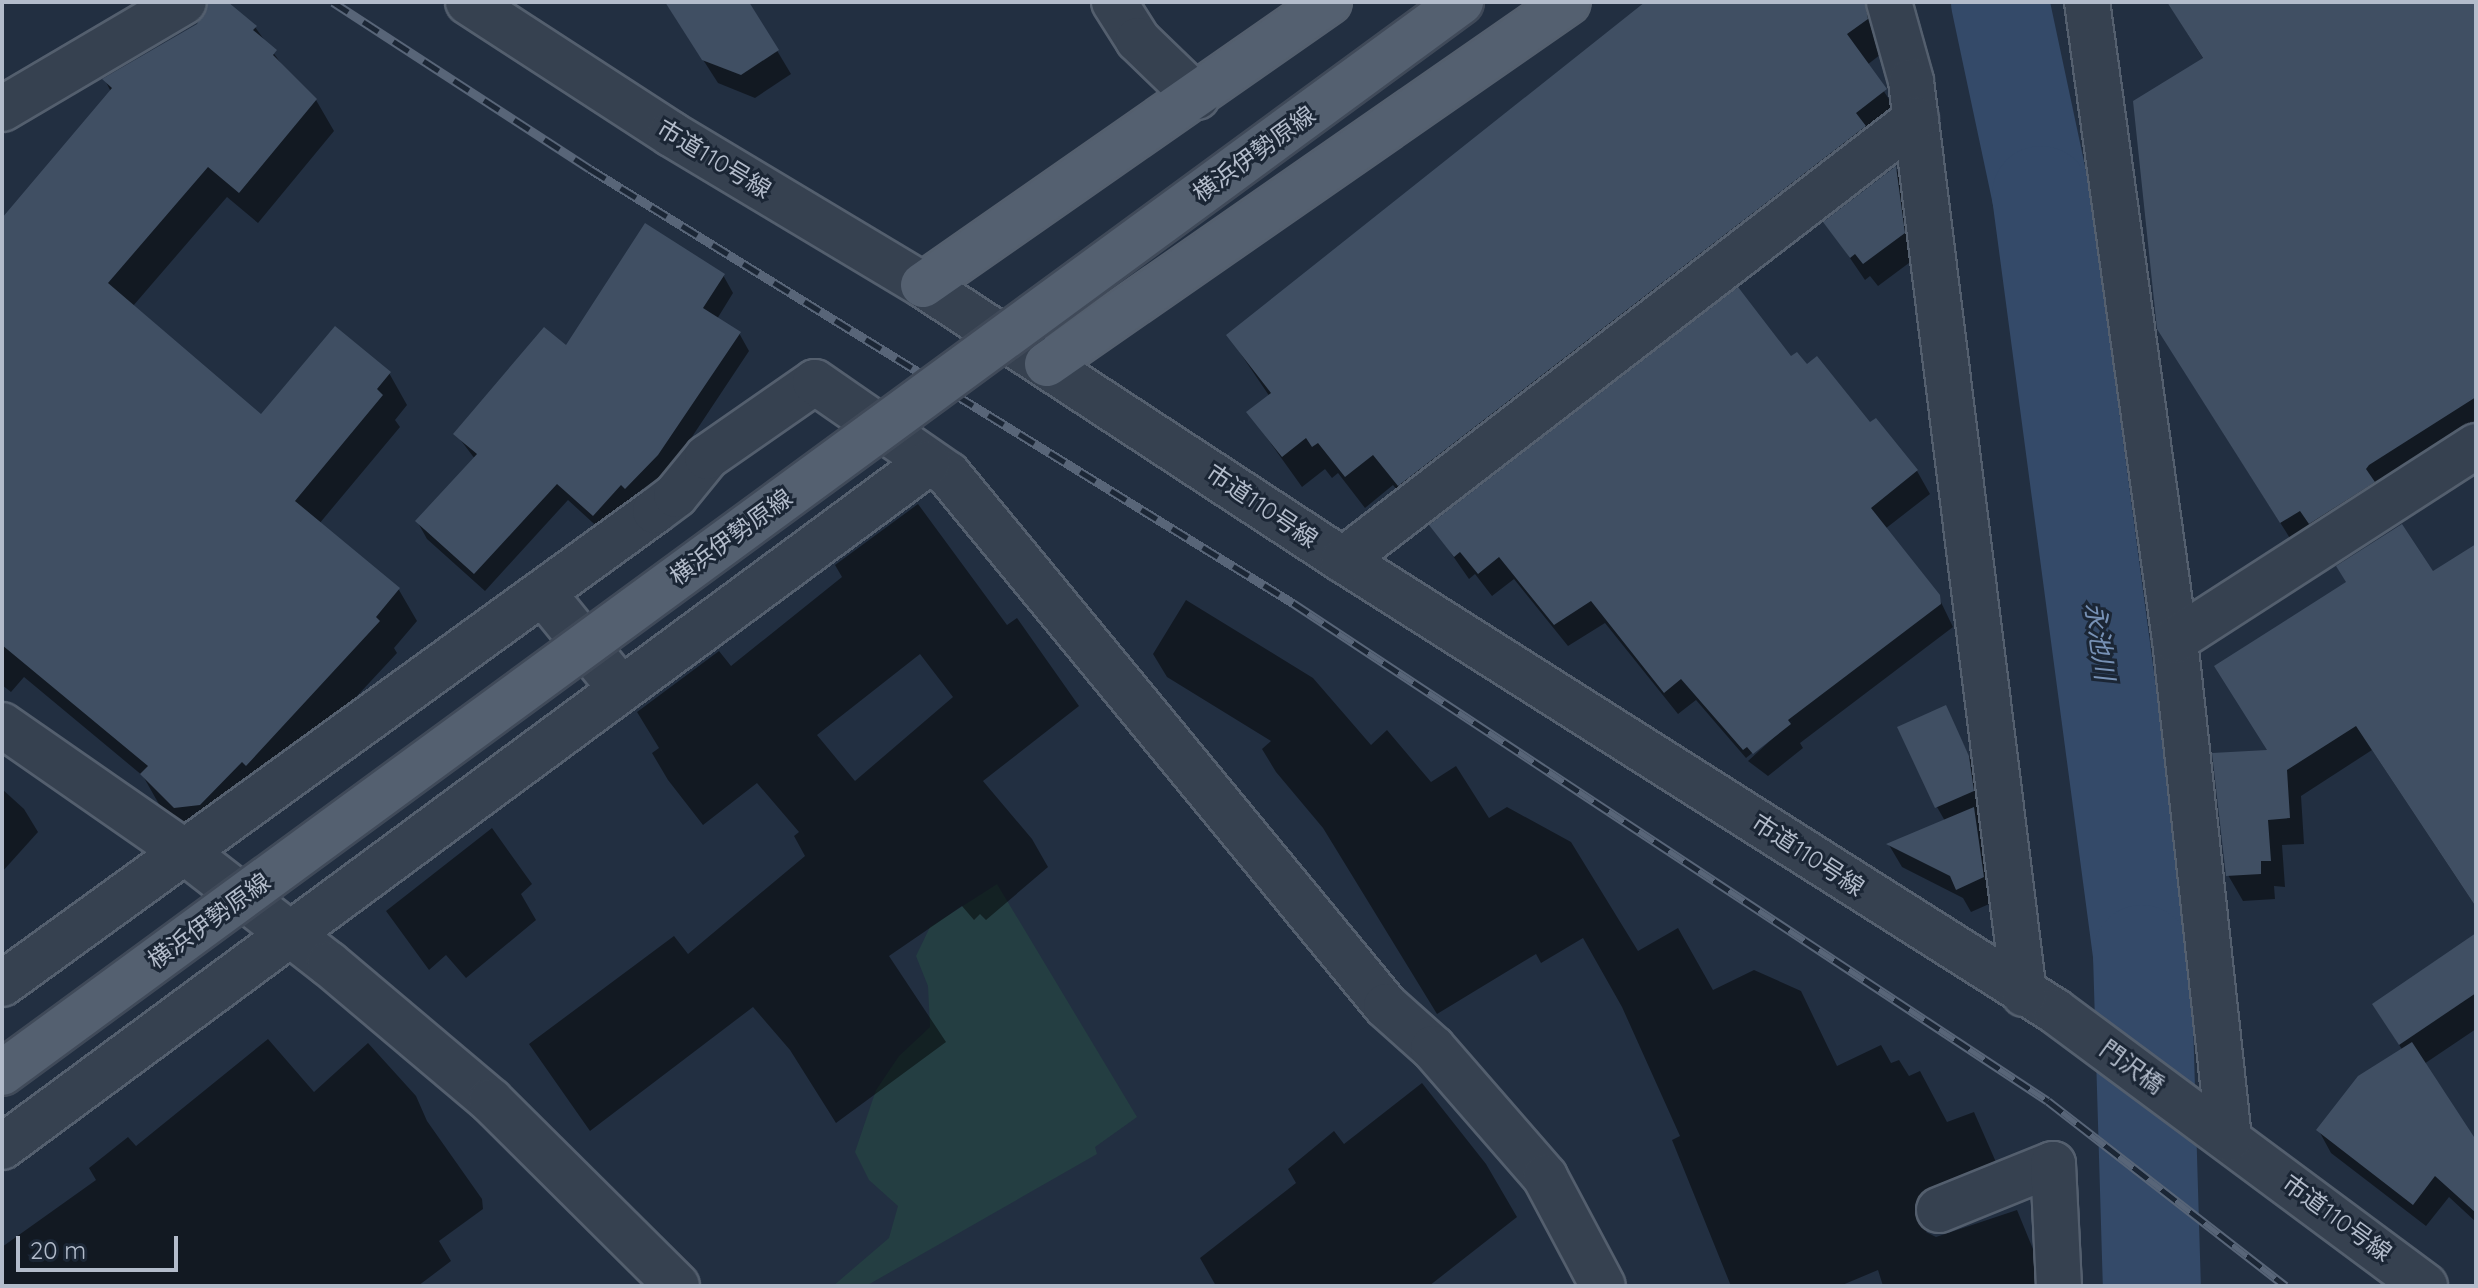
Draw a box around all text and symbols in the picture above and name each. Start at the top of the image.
street label: 横浜伊勢原線 [1187,100,1321,208]
street label: 市道110号線 [652,114,776,204]
street label: 市道110号線 [1201,458,1323,554]
street label: 横浜伊勢原線 [664,483,798,591]
water label: 永池川 [2079,600,2121,682]
street label: 市道110号線 [1746,808,1870,902]
street label: 横浜伊勢原線 [142,867,276,975]
street label: 門沢橋 [2094,1034,2170,1100]
street label: 市道110号線 [2277,1169,2397,1267]
scale bar [20,1220,182,1270]
text: 20 m [30,1235,86,1265]

